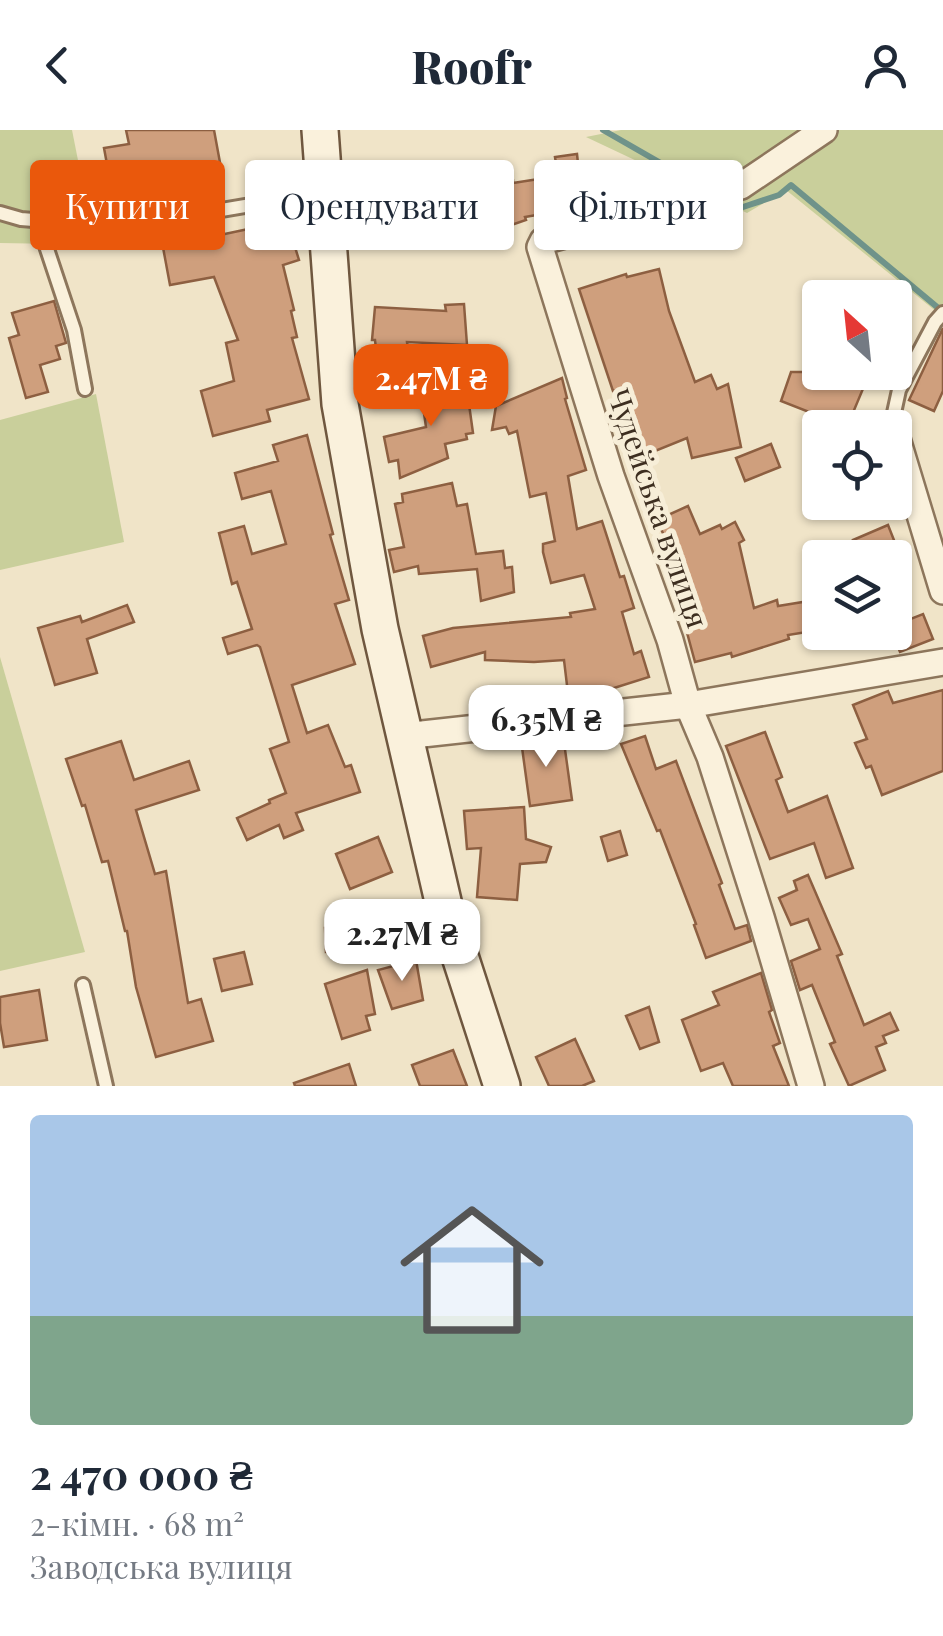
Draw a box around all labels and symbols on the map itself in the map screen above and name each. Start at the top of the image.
north arrow [802,280,912,390]
pin: 2.47M ₴ [339,344,523,429]
street label: Чудейська вулиця [599,383,719,633]
pin: 6.35M ₴ [454,685,638,770]
pin: 2.27M ₴ [310,899,494,984]

